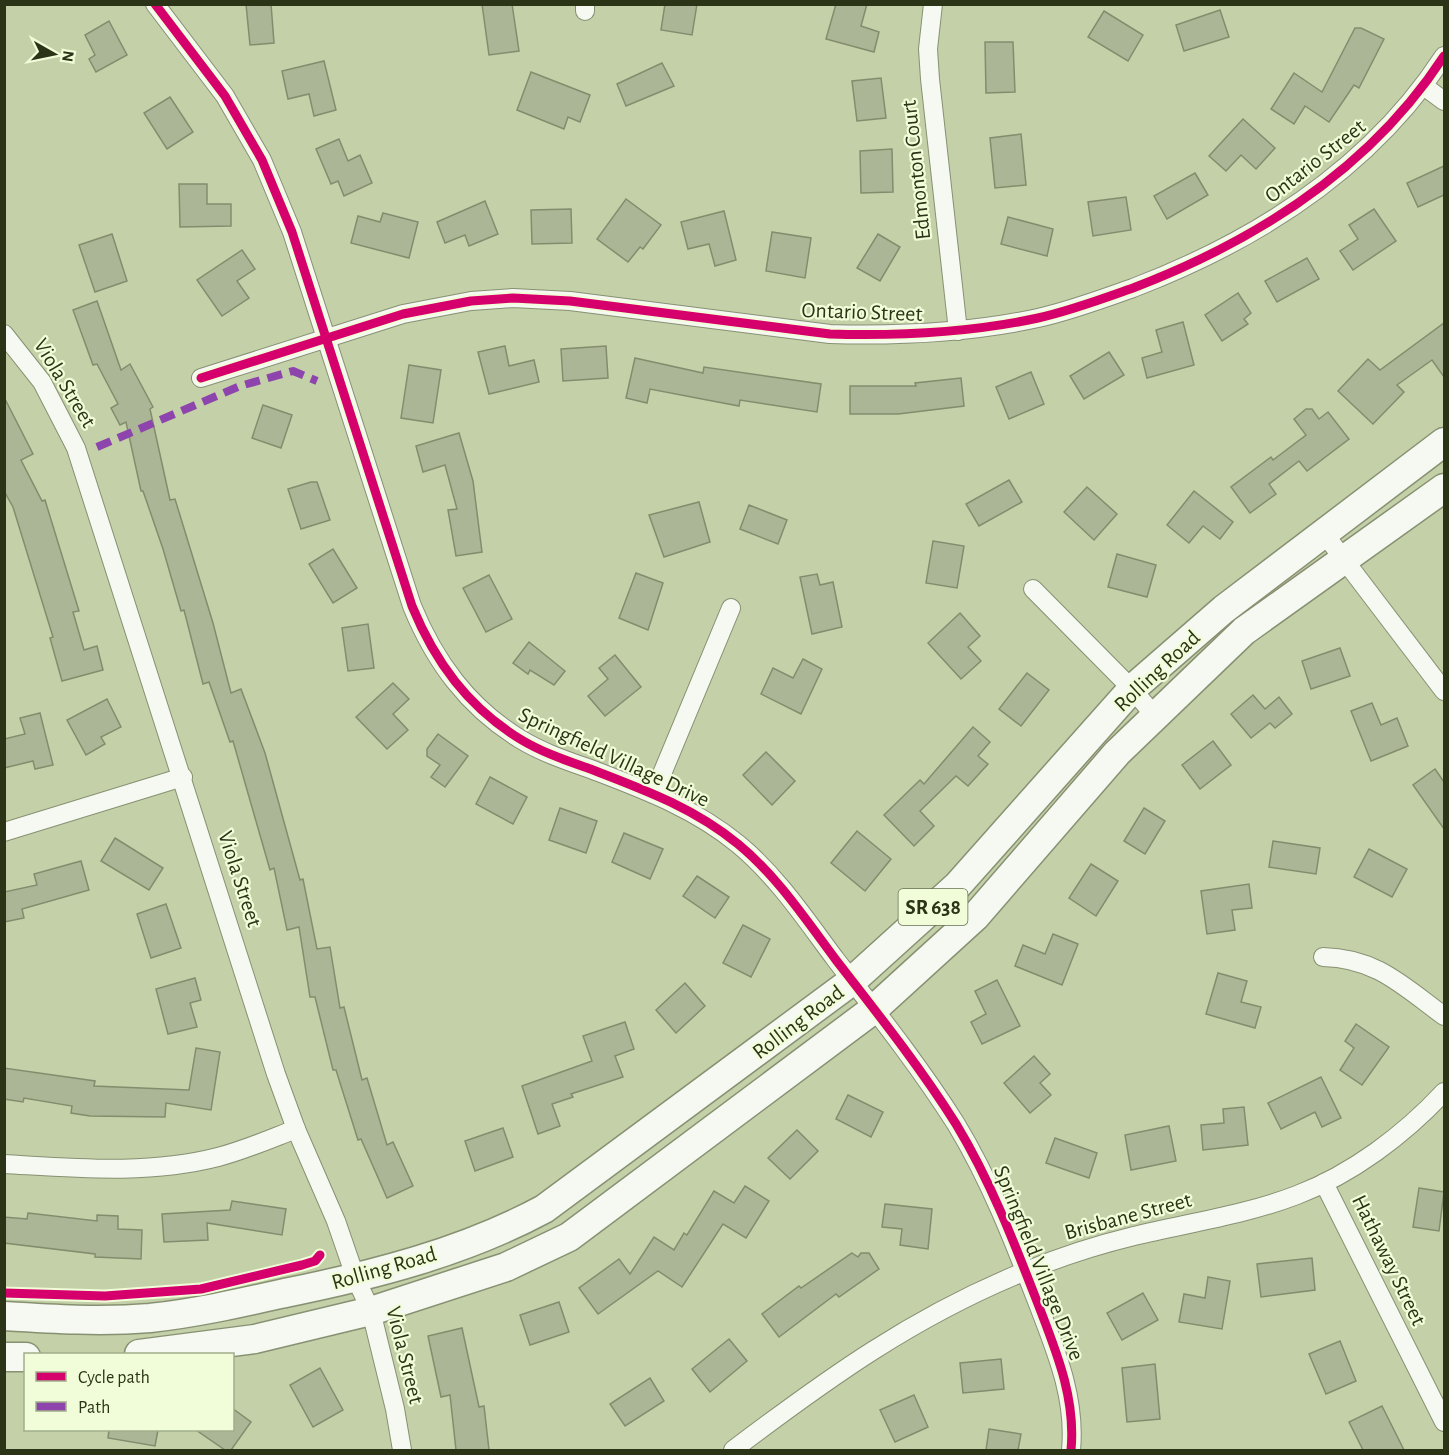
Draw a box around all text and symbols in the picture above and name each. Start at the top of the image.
north arrow [24,24,84,84]
text: N [59,49,77,63]
street label: Edmonton Court [898,99,934,241]
street label: Ontario Street [1261,115,1369,207]
street label: Ontario Street [801,299,923,325]
street label: Viola Street [30,335,100,431]
street label: Rolling Road [1110,626,1204,716]
street label: Springfield Village Drive [515,703,713,811]
street label: Viola Street [214,828,266,930]
road number: SR 638 [898,889,968,925]
street label: Rolling Road [748,981,848,1063]
street label: Springfield Village Drive [990,1163,1088,1363]
street label: Brisbane Street [1062,1189,1194,1243]
street label: Hathaway Street [1348,1191,1430,1329]
street label: Rolling Road [329,1243,439,1293]
street label: Viola Street [382,1304,428,1406]
legend [24,1353,234,1431]
text: Cycle path [78,1369,150,1387]
text: Path [78,1399,110,1417]

